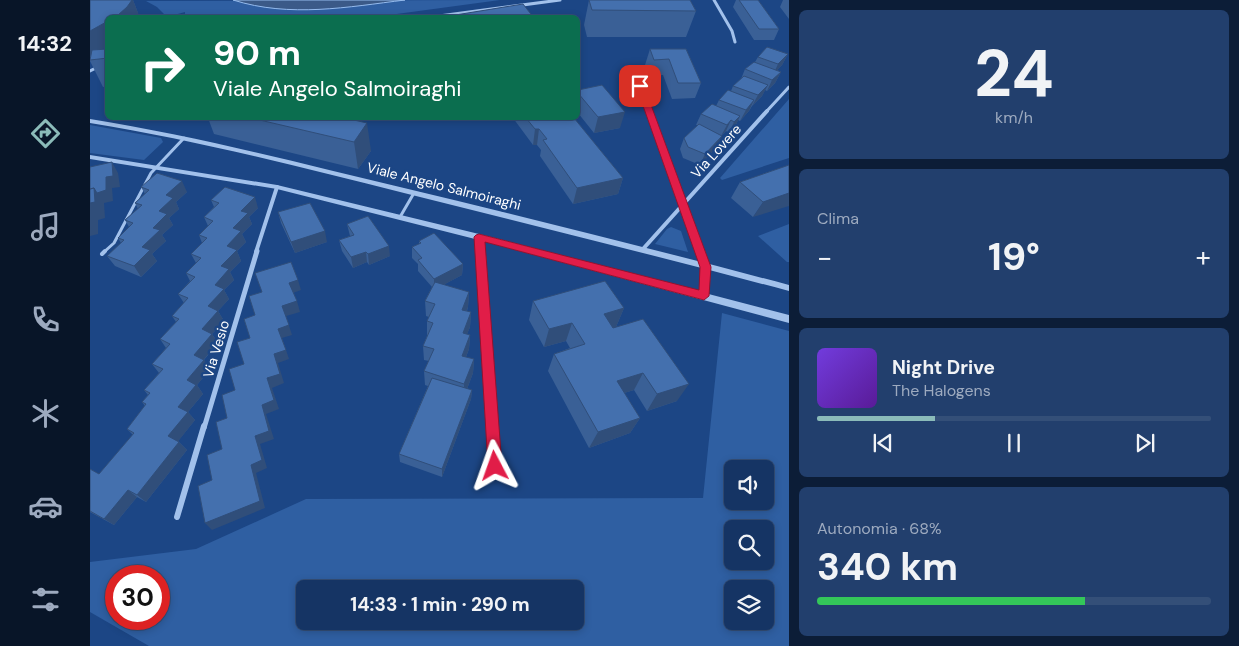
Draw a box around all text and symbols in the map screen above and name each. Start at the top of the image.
text: 14:32 [18,29,72,58]
text: 90 m [213,30,301,76]
text: 24 [974,32,1054,116]
icon: right [130,35,195,100]
pin [619,65,661,107]
icon: arrive [626,72,654,100]
text: Viale Angelo Salmoiraghi [213,74,461,103]
text: km/h [995,107,1033,128]
icon: directions [28,116,63,151]
street label: Via Lovere [687,120,745,182]
street label: Viale Angelo Salmoiraghi [365,158,523,214]
text: Clima [817,208,859,229]
icon: music [28,209,63,244]
text: 19° [988,232,1040,282]
text: − [817,239,832,276]
text: + [1196,239,1211,276]
icon: phone [28,302,63,337]
street label: Via Vesio [199,318,233,380]
text: Night Drive [892,355,995,380]
text: The Halogens [892,380,991,401]
icon: climate [28,396,63,431]
icon: previous [869,429,897,457]
icon: pause [1000,429,1028,457]
icon: next [1131,429,1159,457]
position arrow [468,439,520,491]
map controls [724,460,774,630]
button: sound [724,460,774,510]
icon: car [28,489,63,524]
text: Autonomia · 68% [817,518,942,539]
button: search [724,520,774,570]
text: 340 km [817,542,958,592]
speed limit sign: 30 [105,565,170,630]
button: layers [724,580,774,630]
icon: filters [28,582,63,617]
text: 14:33 · 1 min · 290 m [350,592,530,617]

